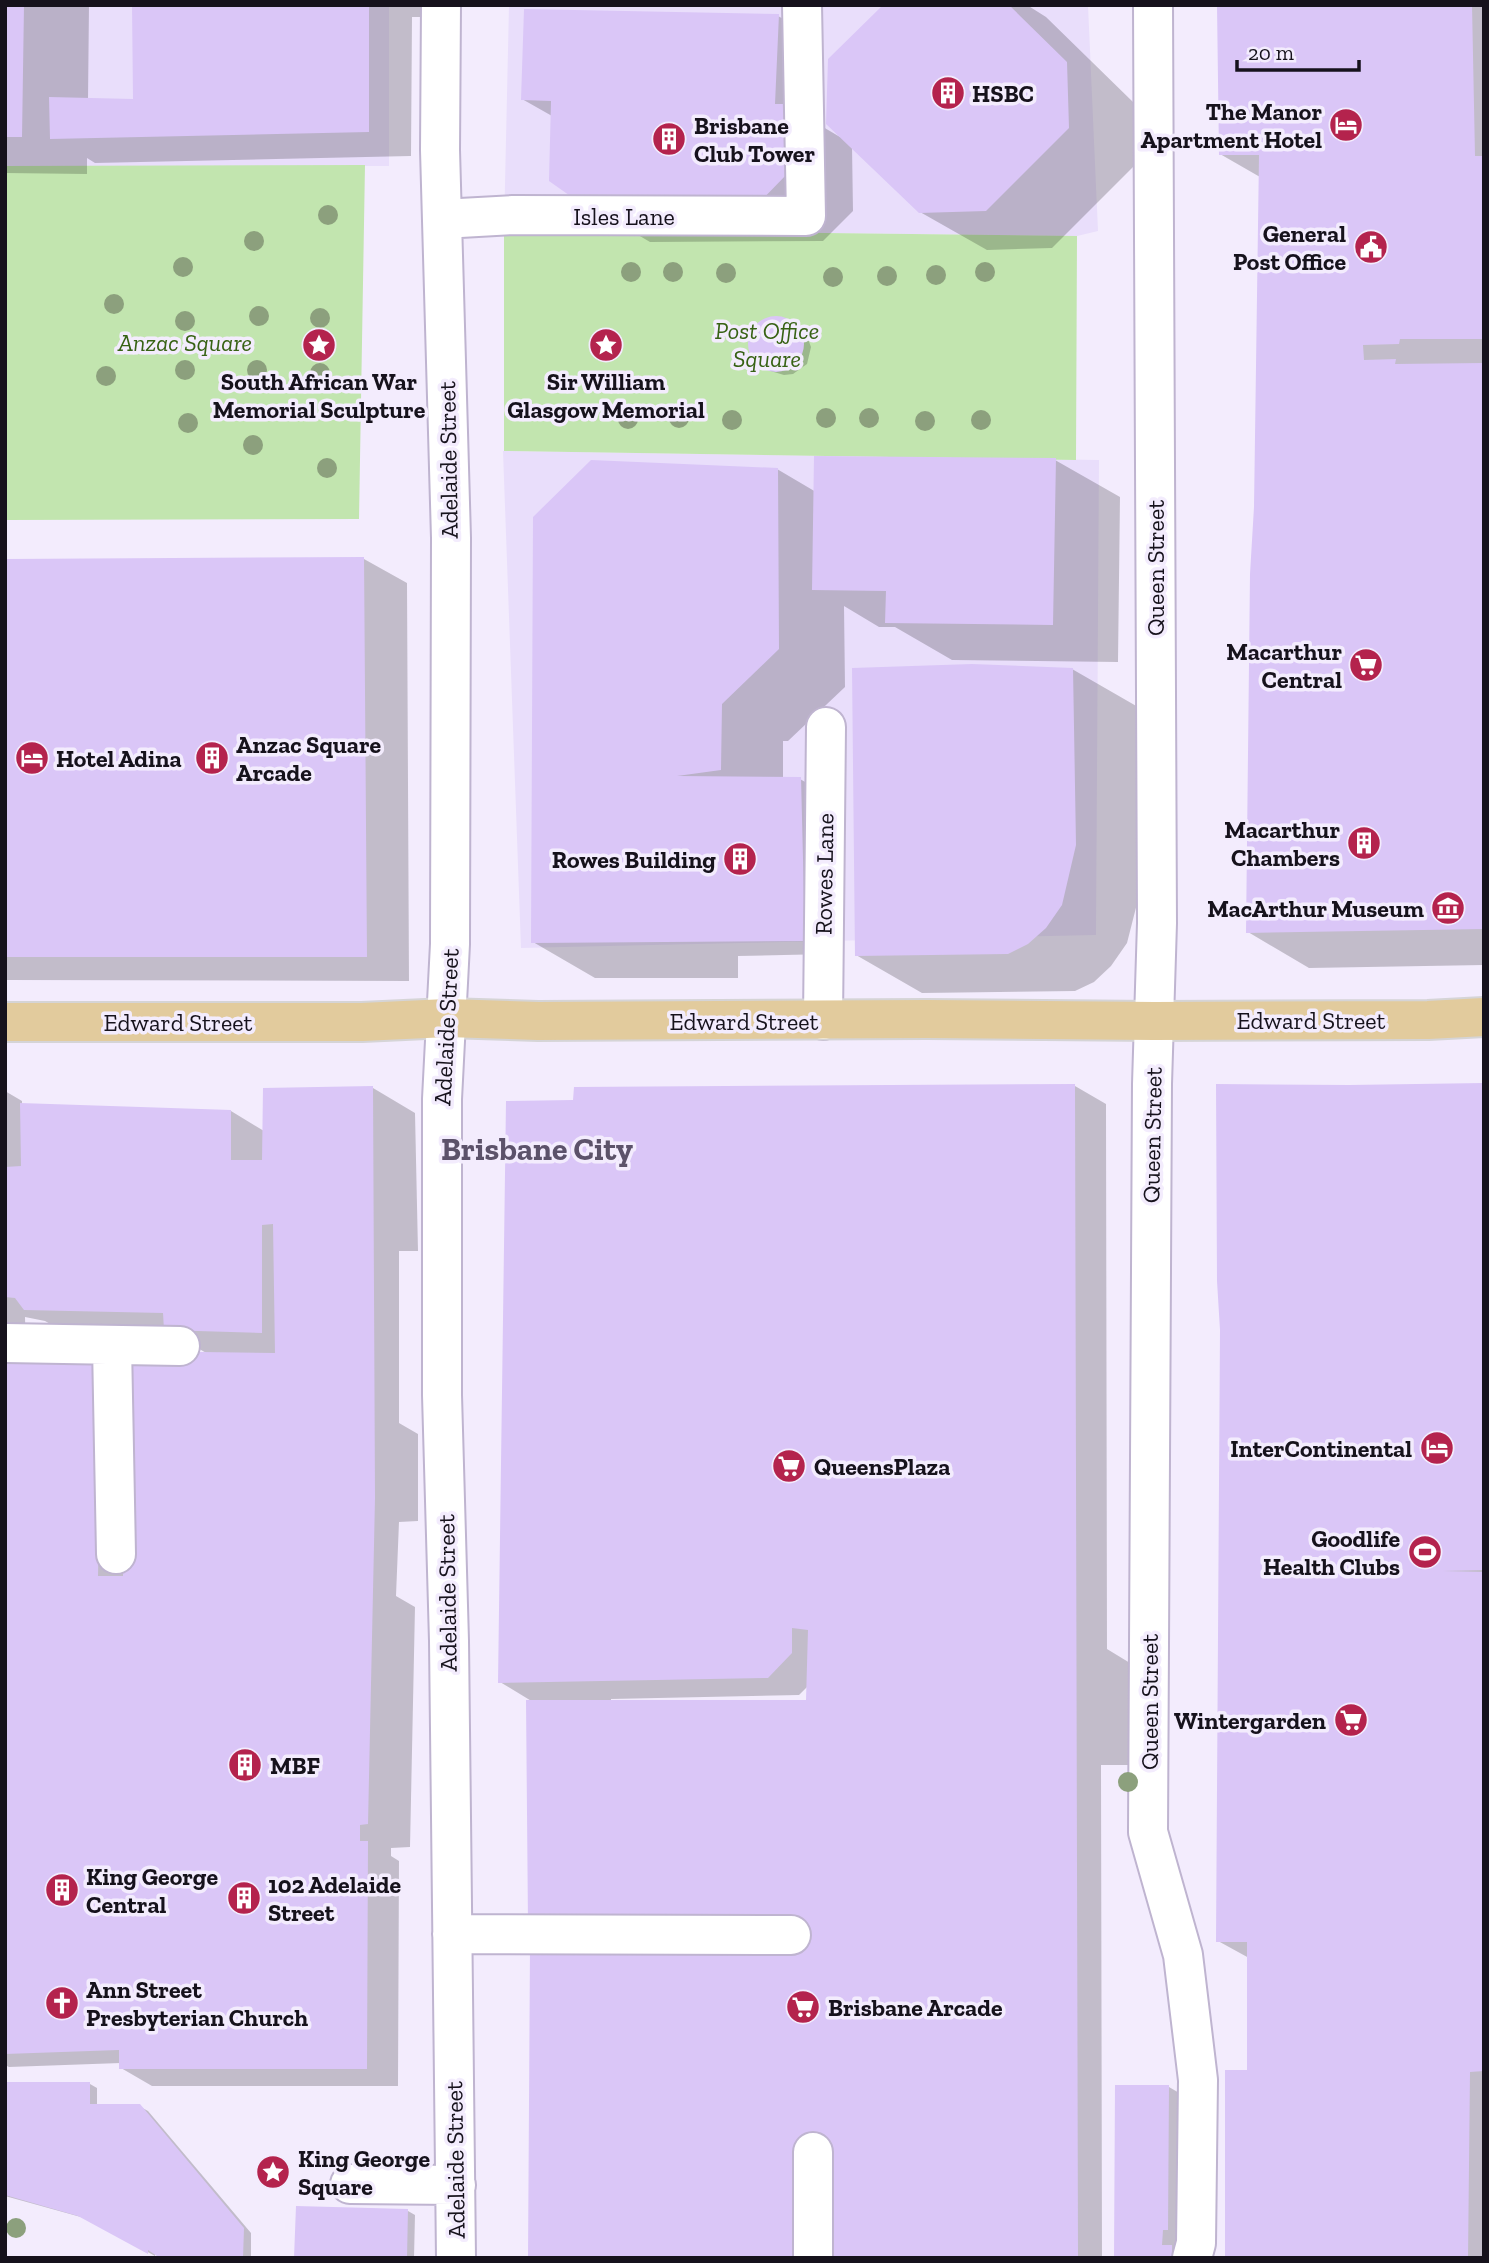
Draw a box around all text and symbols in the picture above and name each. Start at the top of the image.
scale bar [1237,28,1360,72]
text: 20 m [1248,40,1294,65]
building icon: HSBC [929,74,967,112]
place label: HSBC [972,79,1034,108]
place label: The Manor Apartment Hotel [1140,97,1322,154]
hotel icon: The Manor Apartment Hotel [1327,106,1365,144]
place label: Brisbane Club Tower [694,111,815,168]
building icon: Brisbane Club Tower [650,120,688,158]
street label: Isles Lane [573,202,675,231]
place label: General Post Office [1233,219,1346,276]
public building icon: General Post Office [1352,228,1390,266]
park label: Post Office Square [715,316,819,373]
place icon: South African War Memorial Sculpture [300,326,338,364]
place icon: Sir William Glasgow Memorial [587,326,625,364]
park label: Anzac Square [117,328,252,357]
place label: South African War Memorial Sculpture [213,367,426,424]
place label: Sir William Glasgow Memorial [507,367,705,424]
street label: Adelaide Street [432,381,464,539]
street label: Queen Street [1141,500,1170,636]
place label: Macarthur Central [1226,637,1342,694]
supermarket icon: Macarthur Central [1347,646,1385,684]
place label: Anzac Square Arcade [236,730,381,787]
hotel icon: Hotel Adina [13,739,51,777]
building icon: Anzac Square Arcade [193,739,231,777]
place label: Hotel Adina [56,744,182,773]
street label: Rowes Lane [808,813,840,935]
place label: Macarthur Chambers [1224,815,1340,872]
building icon: Macarthur Chambers [1345,824,1383,862]
building icon: Rowes Building [721,840,759,878]
place label: Rowes Building [552,845,716,874]
museum icon: MacArthur Museum [1429,889,1467,927]
place label: MacArthur Museum [1207,894,1424,923]
street label: Adelaide Street [427,947,465,1106]
street label: Edward Street [1236,1006,1386,1035]
street label: Edward Street [669,1007,819,1036]
street label: Edward Street [103,1008,253,1037]
street label: Queen Street [1136,1067,1168,1203]
district label: Brisbane City [441,1130,633,1168]
hotel icon: InterContinental [1418,1429,1456,1467]
place label: InterContinental [1230,1434,1412,1463]
supermarket icon: QueensPlaza [770,1447,808,1485]
place label: QueensPlaza [814,1452,950,1481]
street label: Adelaide Street [431,1514,463,1672]
place label: Goodlife Health Clubs [1263,1524,1400,1581]
sports icon: Goodlife Health Clubs [1406,1533,1444,1571]
street label: Queen Street [1135,1634,1164,1770]
supermarket icon: Wintergarden [1332,1701,1370,1739]
place label: Wintergarden [1174,1706,1326,1735]
building icon: MBF [226,1746,264,1784]
place label: MBF [270,1751,321,1780]
place label: King George Central [86,1862,218,1919]
place label: 102 Adelaide Street [268,1870,402,1927]
building icon: King George Central [43,1871,81,1909]
building icon: 102 Adelaide Street [225,1879,263,1917]
place label: Ann Street Presbyterian Church [86,1975,308,2032]
church icon: Ann Street Presbyterian Church [43,1984,81,2022]
supermarket icon: Brisbane Arcade [784,1988,822,2026]
place label: Brisbane Arcade [828,1993,1003,2022]
street label: Adelaide Street [439,2081,471,2239]
place label: King George Square [298,2144,430,2201]
place icon: King George Square [254,2153,292,2191]

